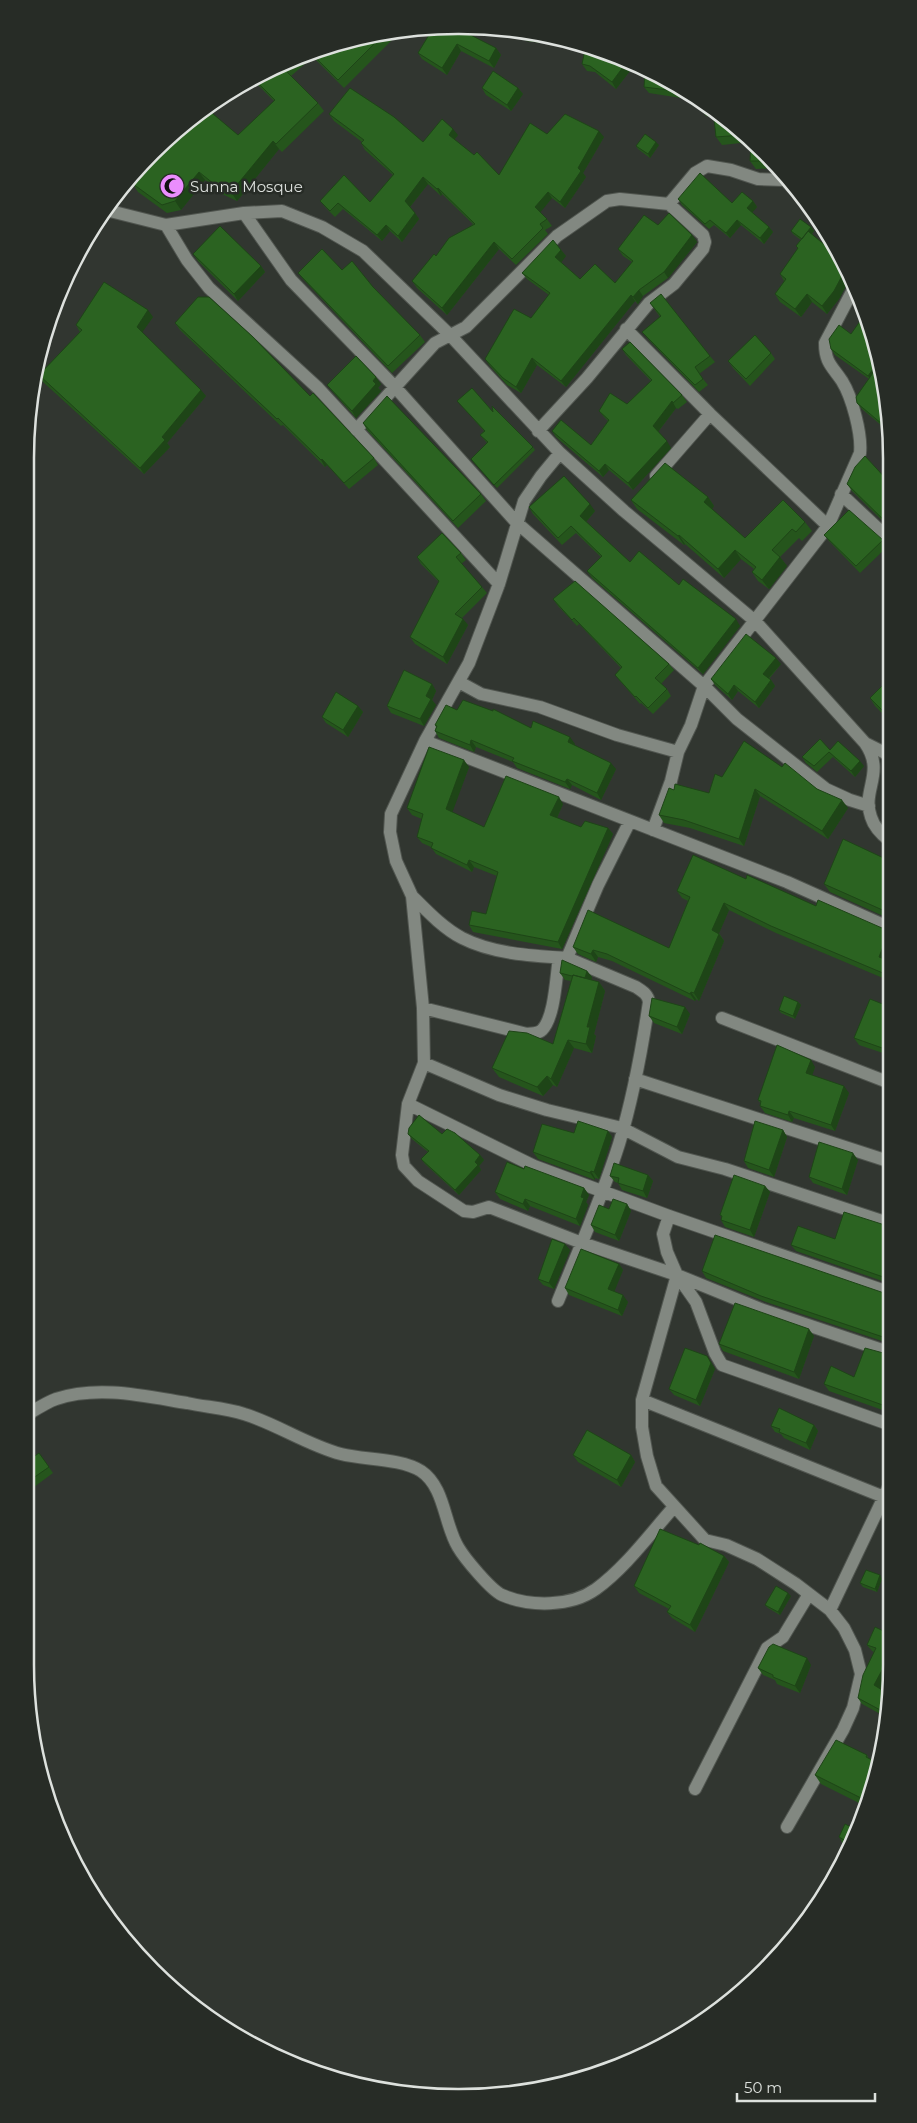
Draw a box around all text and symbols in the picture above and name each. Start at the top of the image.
mosque icon: Sunna Mosque [159,173,185,199]
place label: Sunna Mosque [190,177,303,196]
scale bar [737,2070,874,2102]
text: 50 m [744,2078,782,2097]

